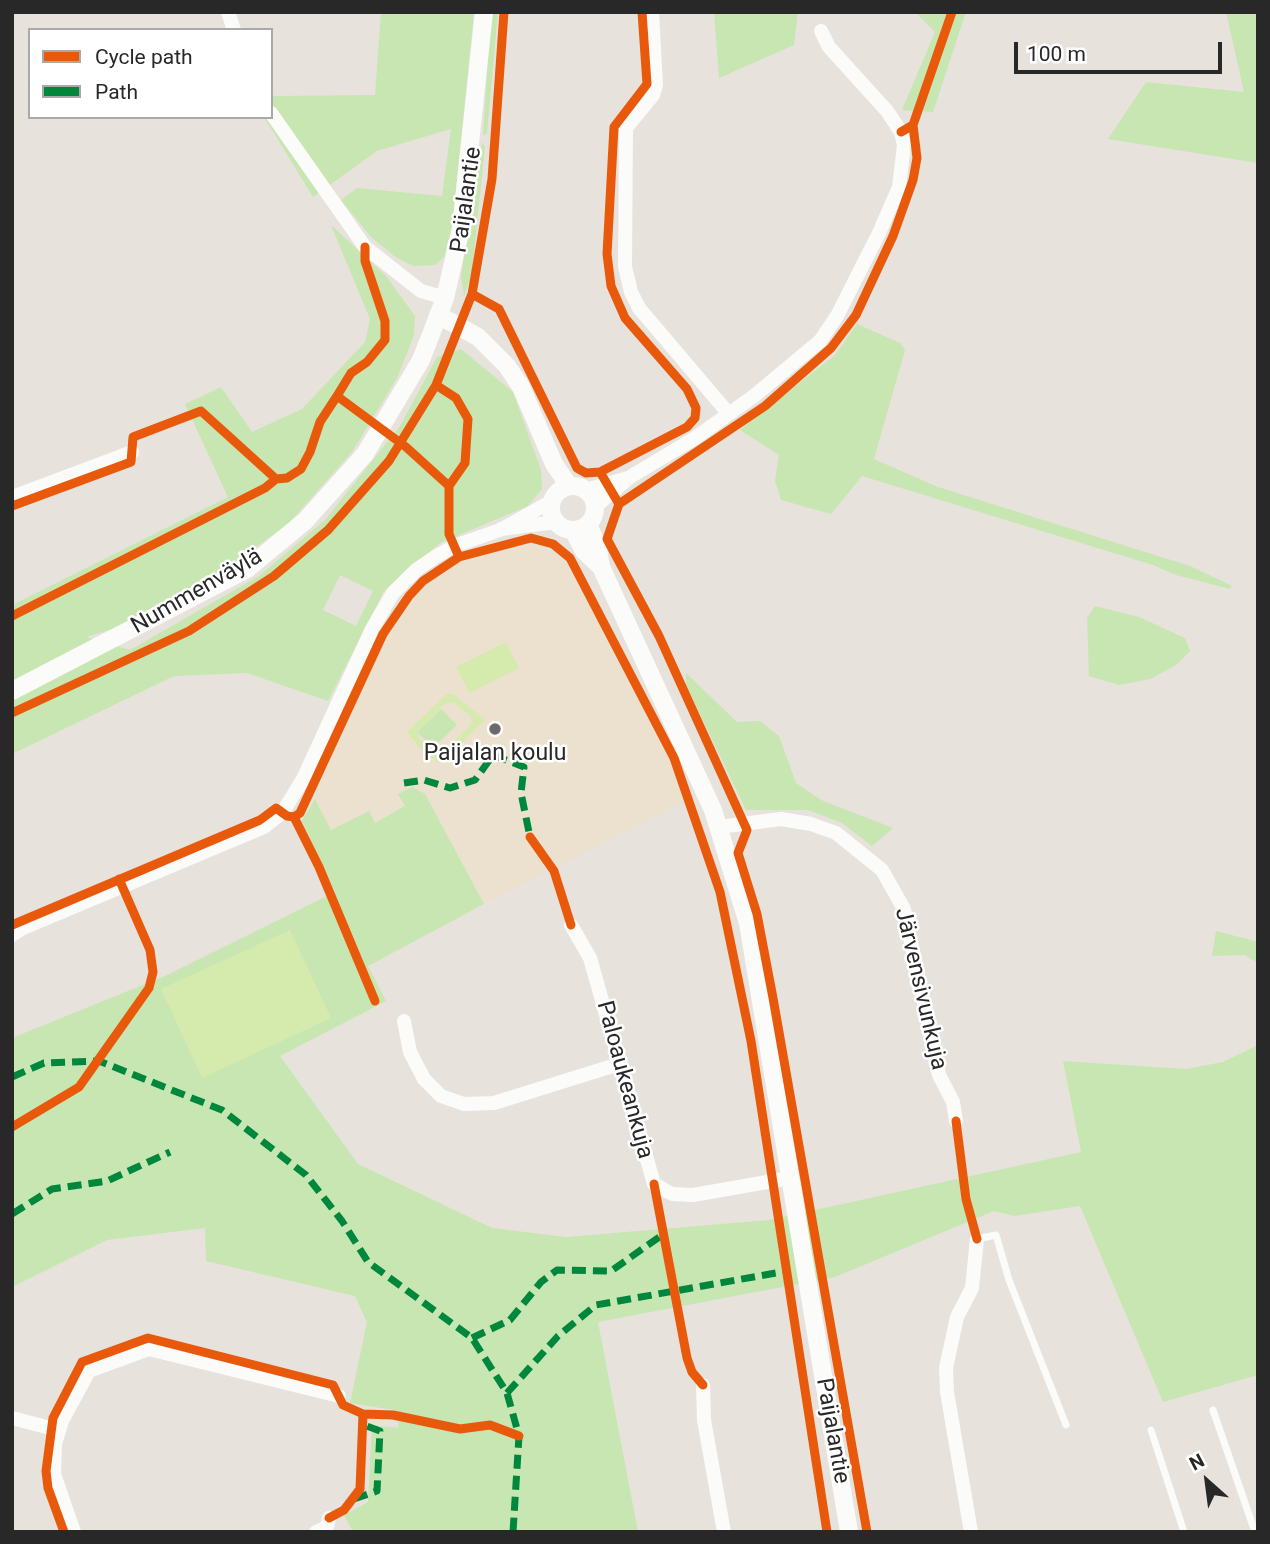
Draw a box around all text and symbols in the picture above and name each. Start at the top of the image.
legend [28,28,273,119]
scale bar [1018,28,1226,72]
text: 100 m [1027,42,1086,66]
text: Cycle path [95,45,193,69]
text: Path [95,80,138,104]
street label: Paijalantie [446,145,488,255]
street label: Nummenväylä [127,543,267,641]
marker: Paijalan koulu [487,721,503,737]
place label: Paijalan koulu [424,740,566,768]
street label: Järvensivunkuja [888,905,952,1073]
street label: Paloaukeankuja [590,998,658,1162]
street label: Paijalantie [809,1376,855,1486]
north arrow [1172,1446,1242,1516]
text: N [1186,1449,1208,1475]

